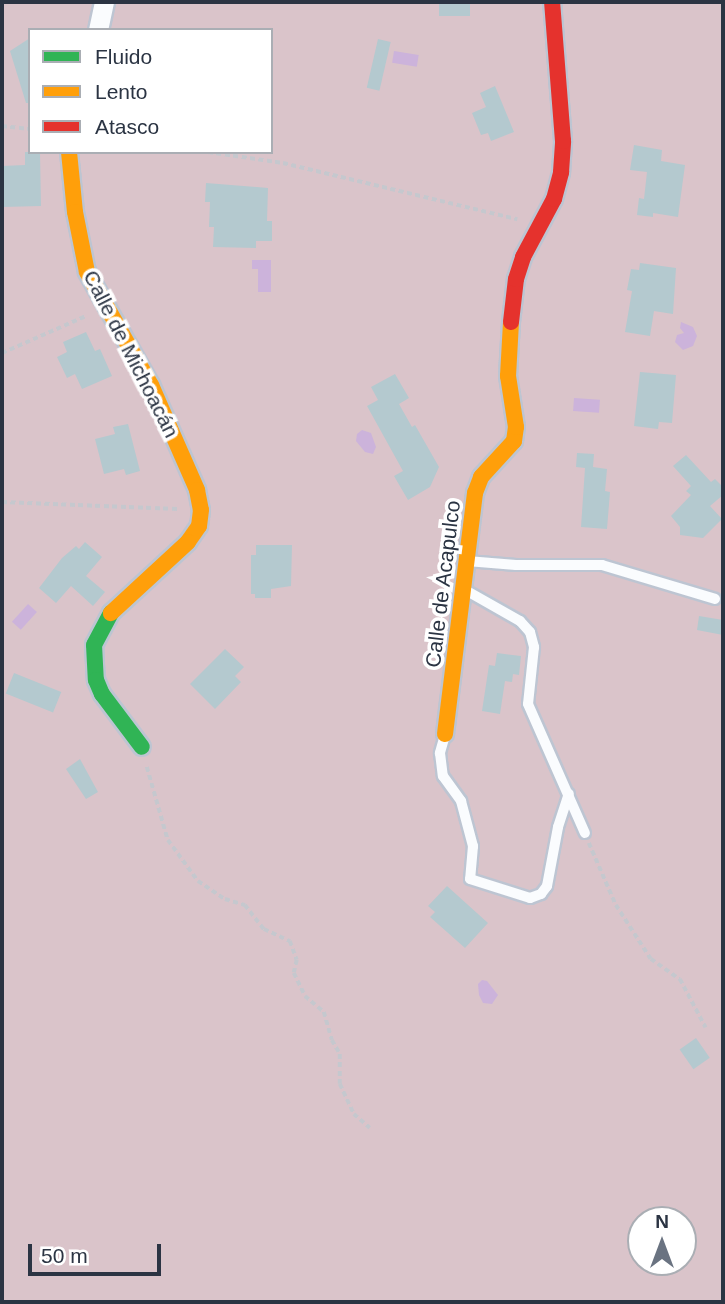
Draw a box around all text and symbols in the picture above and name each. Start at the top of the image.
legend [28,28,273,154]
text: Fluido [95,45,152,68]
text: Lento [95,80,148,103]
text: Atasco [95,115,159,138]
street label: Calle de Michoacán [78,266,184,442]
street label: Calle de Acapulco [420,498,466,670]
north arrow [627,1206,697,1276]
text: N [655,1211,669,1232]
scale bar [32,1230,164,1274]
text: 50 m [41,1244,88,1267]

